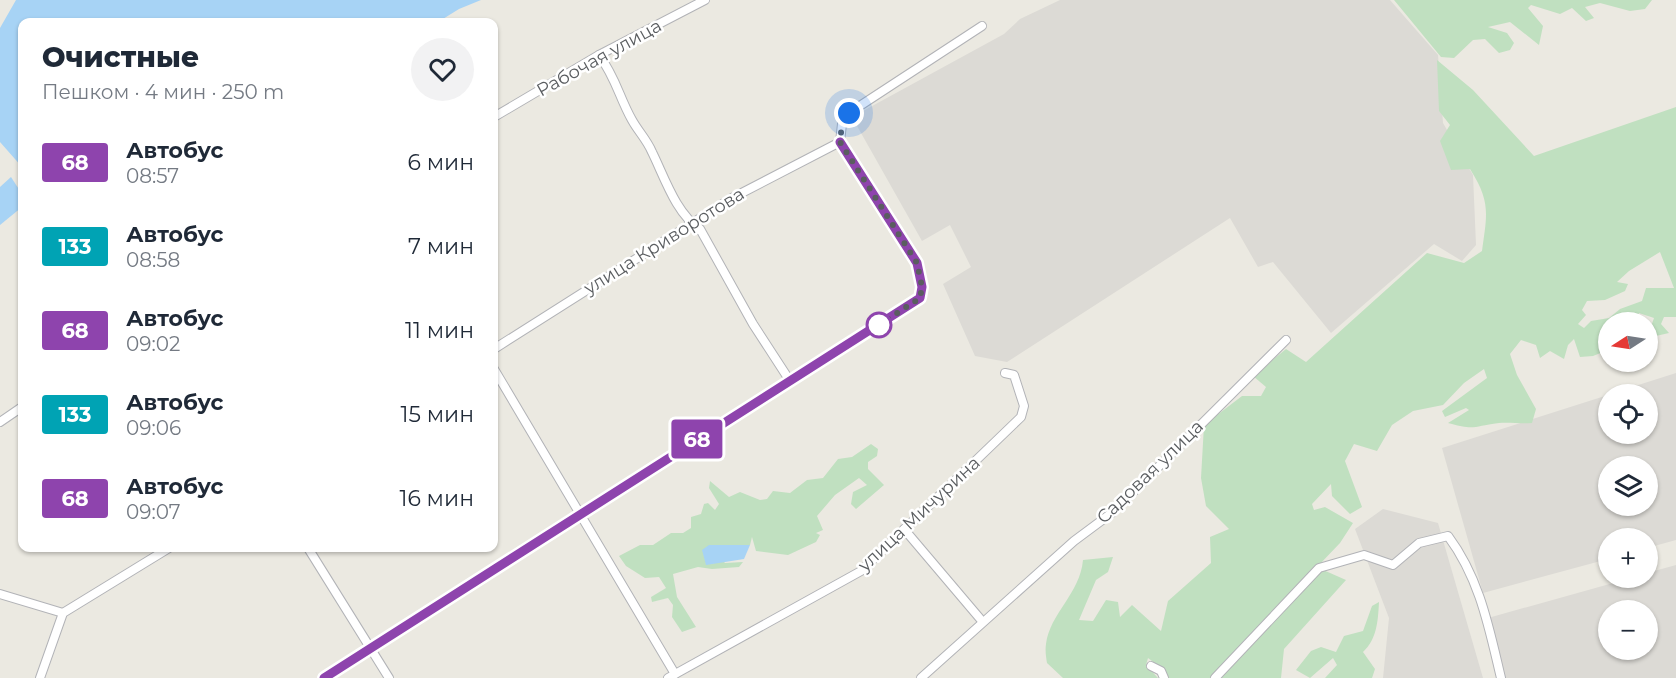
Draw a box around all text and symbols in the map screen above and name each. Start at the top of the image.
street label: Рабочая улица [533,15,665,101]
button: heart [411,38,474,101]
text: Очистные [42,40,199,74]
text: Пешком · 4 мин · 250 m [42,80,284,104]
your location [834,98,864,128]
text: Автобус [126,137,224,164]
text: 6 мин [407,149,474,176]
text: 68 [61,150,89,175]
text: 08:57 [126,164,179,188]
street label: улица Криворотова [579,183,748,300]
text: Автобус [126,221,224,248]
text: 7 мин [408,233,474,260]
text: 133 [59,234,92,259]
text: 08:58 [126,248,180,272]
text: Автобус [126,305,224,332]
unlabelled marker [866,312,892,338]
north arrow [1598,312,1658,372]
map controls [1598,312,1658,660]
text: 11 мин [405,317,474,344]
text: 68 [61,318,89,343]
text: 09:02 [126,332,180,356]
button: locate [1598,384,1658,444]
text: Автобус [126,389,224,416]
text: 15 мин [400,401,474,428]
text: 133 [59,402,92,427]
text: 09:06 [126,416,181,440]
street label: Садовая улица [1092,416,1208,528]
line badge: 68 [670,420,724,458]
text: 68 [683,427,711,452]
street label: улица Мичурина [853,452,985,577]
button: layers [1598,456,1658,516]
text: Автобус [126,473,224,500]
text: 16 мин [400,485,474,512]
text: 68 [61,486,89,511]
text: 09:07 [126,500,181,524]
button: + [1598,528,1658,588]
button: − [1598,600,1658,660]

